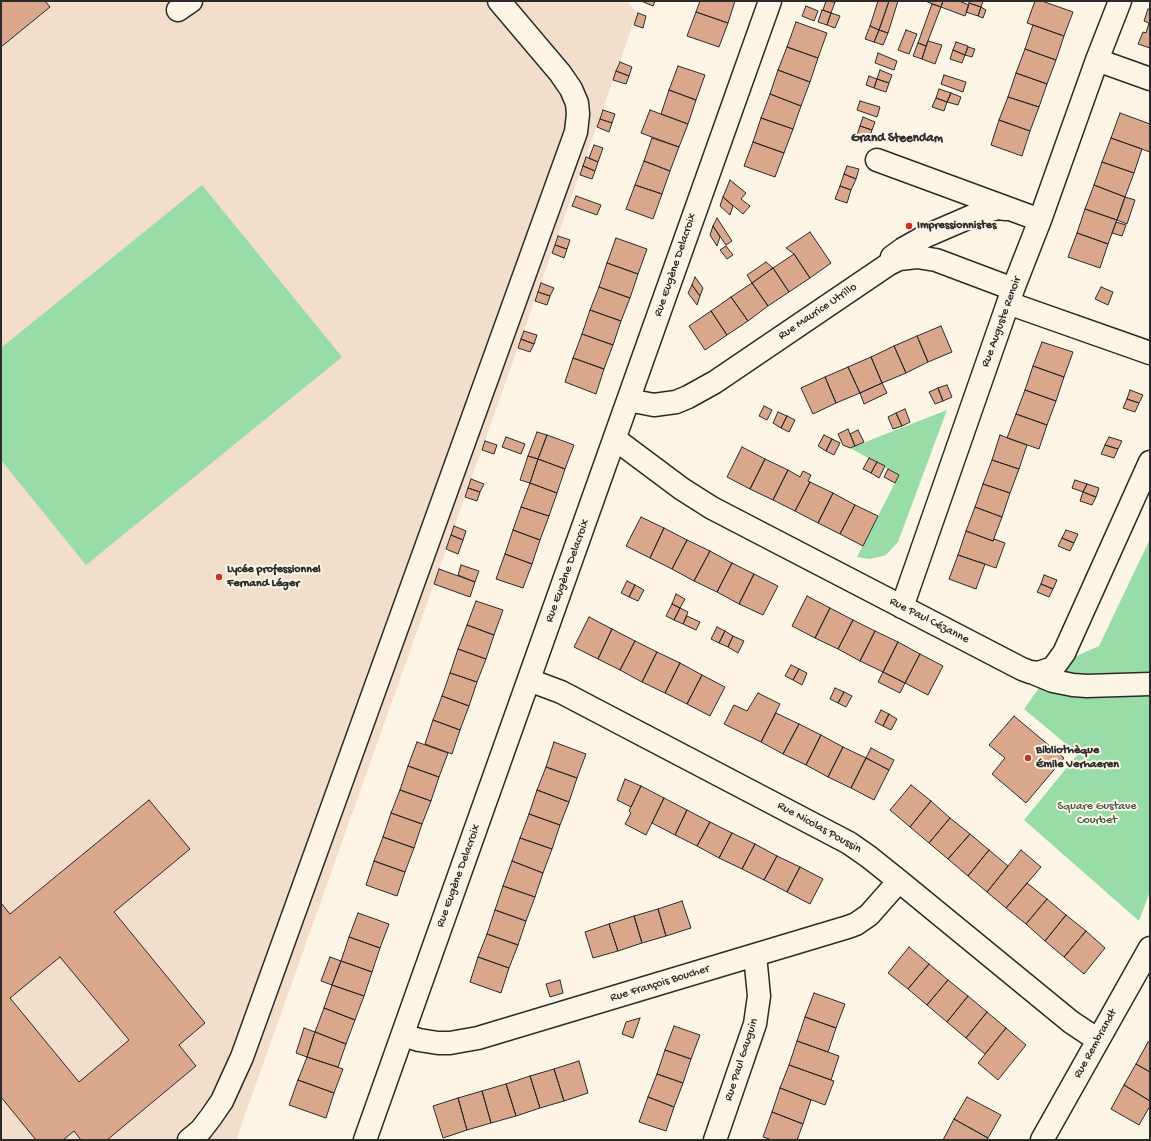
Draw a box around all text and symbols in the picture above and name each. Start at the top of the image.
district label: Grand Steendam [851,131,943,147]
street label: Rue Eugène Delacroix [652,211,700,319]
place label: Impressionnistes [917,219,996,233]
marker: Impressionnistes [904,221,914,231]
street label: Rue Auguste Renoir [979,275,1025,369]
street label: Rue Maurice Utrillo [776,280,860,344]
street label: Rue Eugène Delacroix [543,518,593,624]
place label: Lycée professionnel Fernand Léger [227,563,321,591]
marker: Lycée professionnel Fernand Léger [214,572,224,582]
street label: Rue Paul Cézanne [887,595,971,647]
place label: Bibliothèque Émile Verhaeren [1036,744,1119,772]
marker: Bibliothèque Émile Verhaeren [1023,753,1033,763]
street label: Rue Nicolas Poussin [774,799,864,857]
park label: Square Gustave Courbet [1058,800,1136,828]
street label: Rue Eugène Delacroix [434,823,484,929]
street label: Rue François Boucher [609,962,711,1006]
street label: Rue Rembrandt [1071,1007,1121,1081]
street label: Rue Paul Gauguin [722,1017,762,1103]

